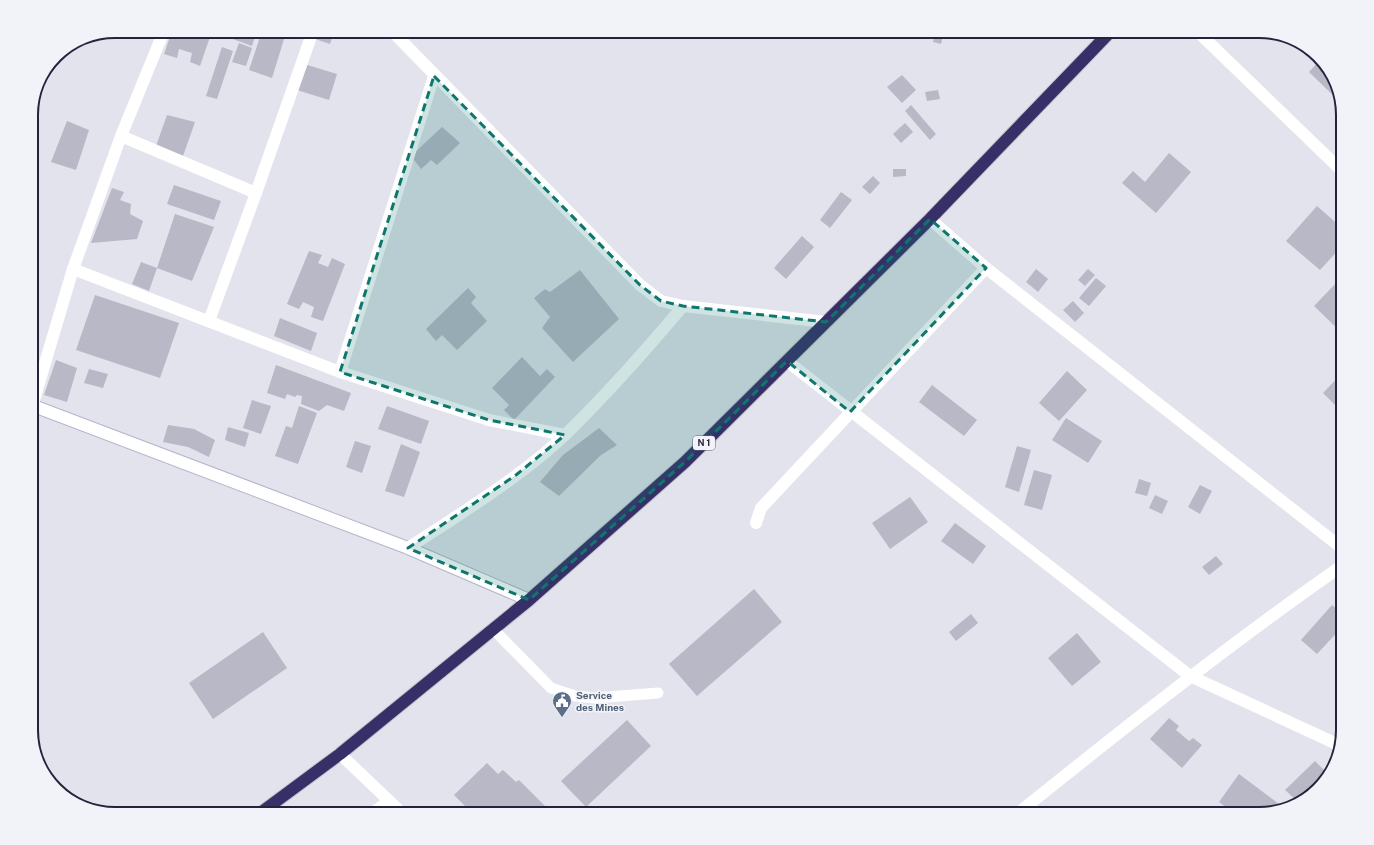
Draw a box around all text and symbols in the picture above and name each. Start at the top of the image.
road number: N 1 [693,436,715,450]
place label: Service des Mines [576,689,624,713]
public building icon: Service des Mines [551,690,573,718]

